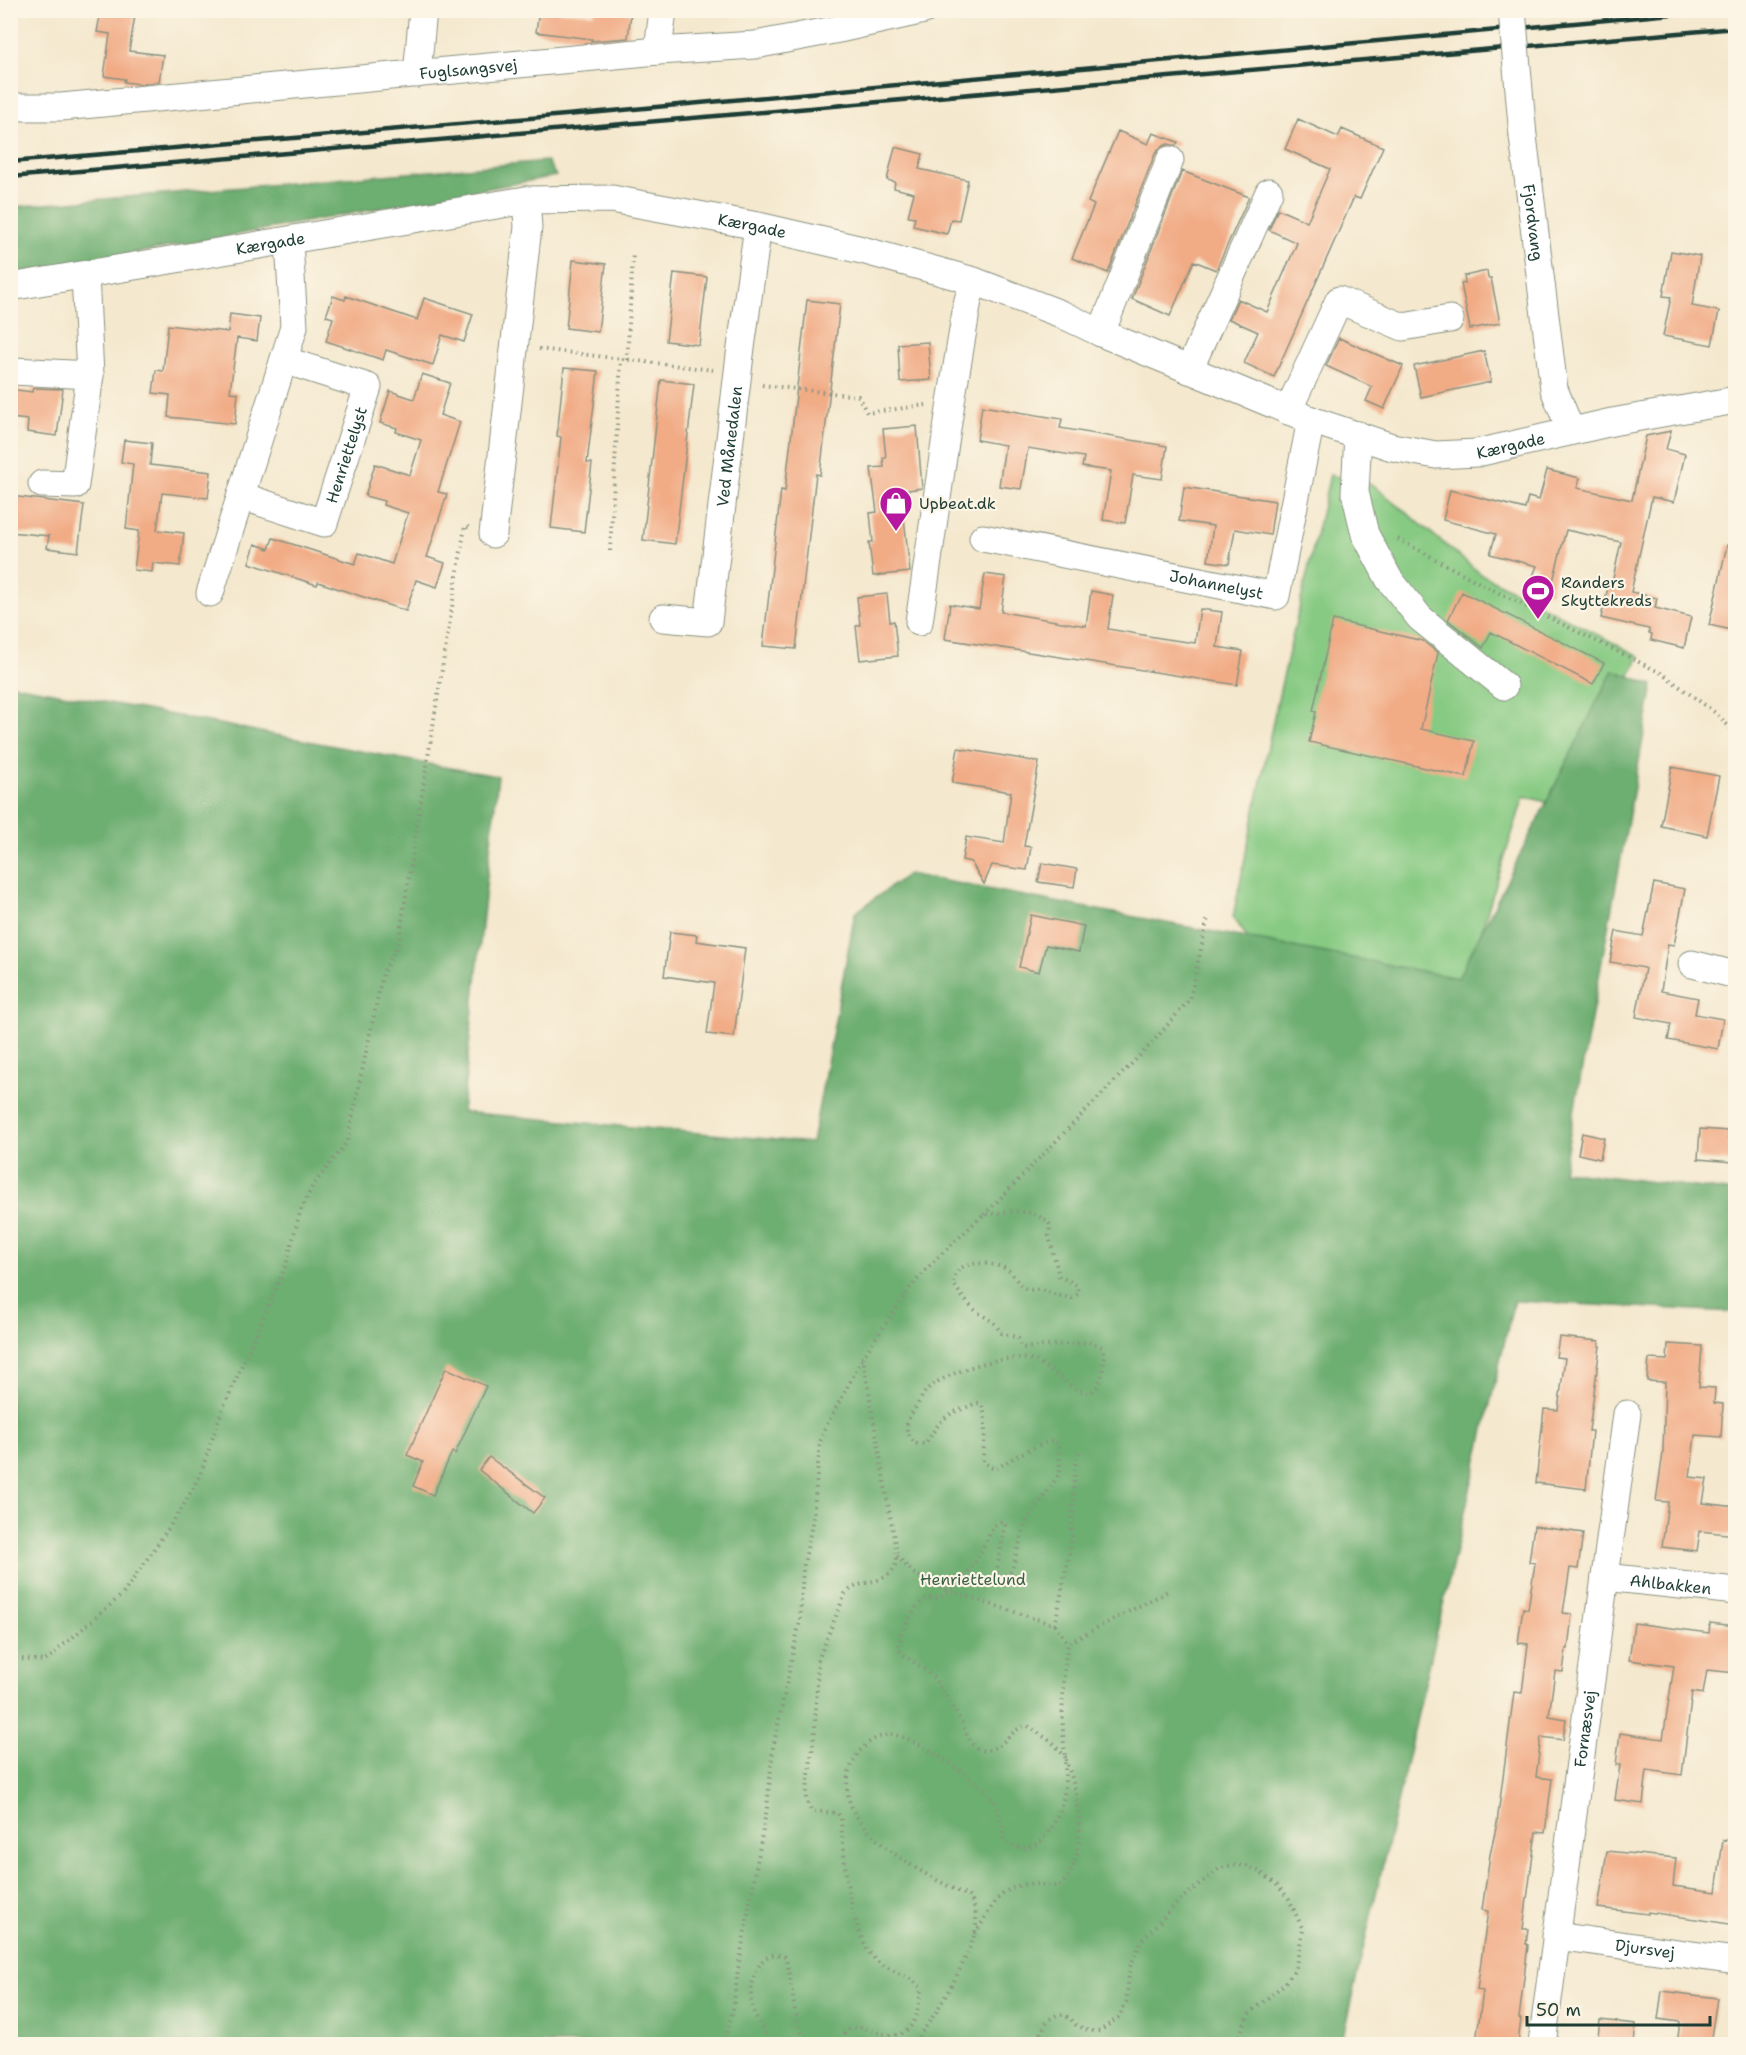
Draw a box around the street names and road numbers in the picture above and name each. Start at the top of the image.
street label: Fuglsangsvej [418,54,518,84]
street label: Fjordvang [1518,183,1549,262]
street label: Kærgade [716,208,789,243]
street label: Kærgade [234,227,306,259]
street label: Ved Månedalen [711,385,747,508]
street label: Henriettelyst [321,404,372,506]
street label: Kærgade [1474,427,1547,463]
street label: Johannelyst [1168,565,1265,604]
street label: Ahlbakken [1629,1569,1713,1599]
street label: Fornæsvej [1569,1689,1600,1769]
street label: Djursvej [1614,1934,1676,1963]

